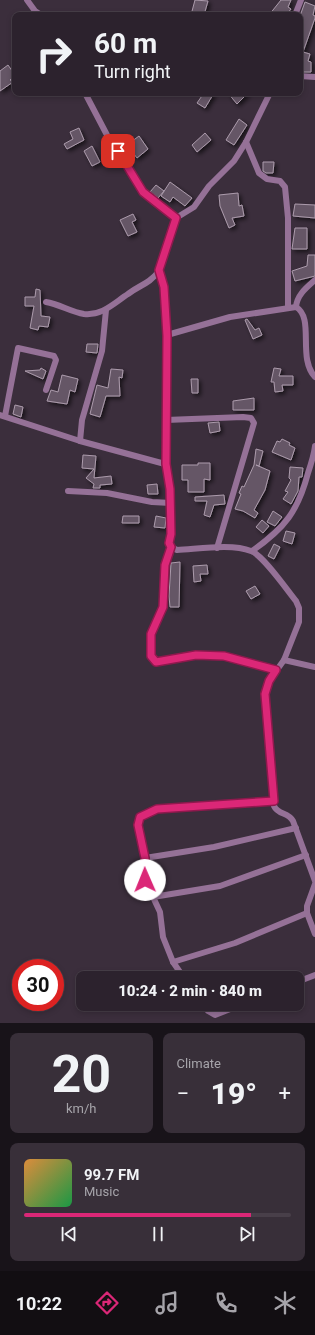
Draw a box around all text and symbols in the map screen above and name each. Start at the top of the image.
text: 60 m [94,27,157,60]
icon: right [28,28,80,80]
text: Turn right [94,61,171,82]
pin [101,134,135,168]
icon: arrive [107,140,129,162]
position arrow [124,859,166,901]
speed limit sign: 30 [12,959,64,1011]
text: 10:24 · 2 min · 840 m [118,982,262,1000]
text: 20 [51,1044,111,1105]
text: Climate [177,1056,221,1071]
text: 19° [211,1076,257,1111]
text: − [177,1081,189,1106]
text: + [279,1081,291,1106]
text: km/h [66,1101,97,1116]
text: 99.7 FM [84,1166,139,1184]
text: Music [84,1184,119,1199]
icon: previous [58,1223,80,1245]
icon: pause [147,1223,169,1245]
icon: next [236,1223,258,1245]
icon: directions [93,1289,121,1317]
icon: music [153,1289,181,1317]
icon: phone [212,1289,240,1317]
icon: climate [271,1289,299,1317]
text: 10:22 [16,1293,62,1314]

